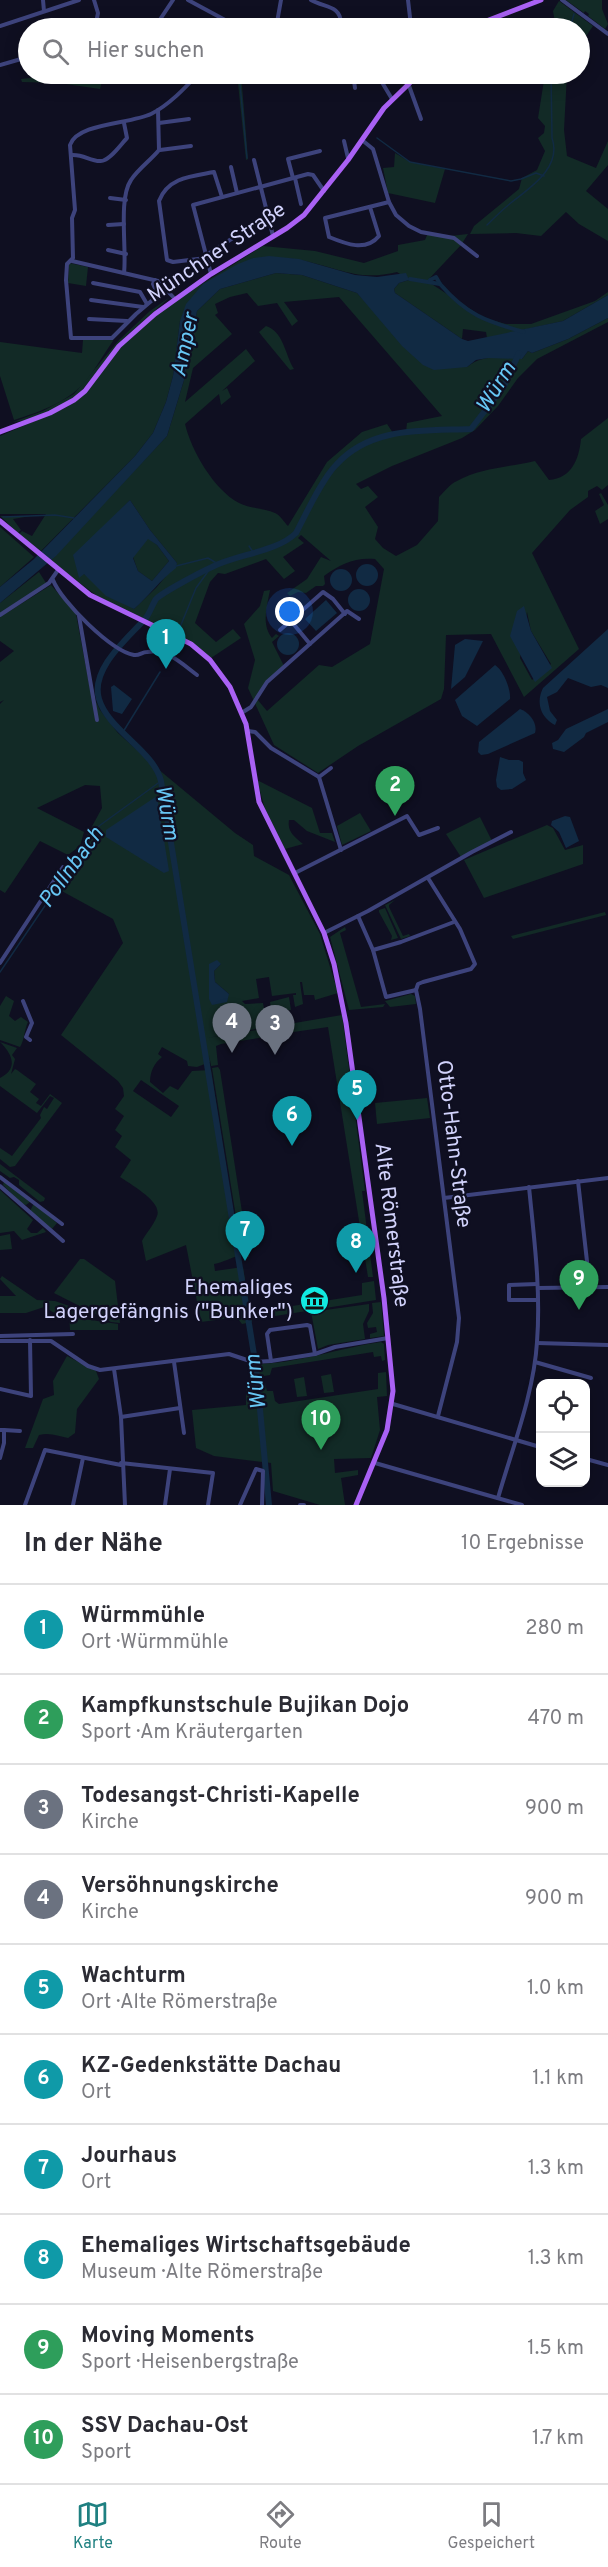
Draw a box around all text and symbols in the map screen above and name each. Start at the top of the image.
search box [18,18,590,84]
icon: search [39,35,72,68]
text: Hier suchen [87,38,204,65]
street label: Münchner Straße [143,197,291,309]
water label: Amper [166,309,206,379]
water label: Würm [471,357,523,419]
your location [275,597,304,626]
pin: 1 [146,620,186,669]
pin: 2 [376,766,414,816]
water label: Würm [148,783,184,843]
water label: Pollnbach [34,822,110,914]
pin: 4 [212,1004,252,1053]
pin: 3 [256,1006,294,1055]
street label: Otto-Hahn-Straße [429,1058,477,1230]
pin: 5 [338,1070,376,1120]
pin: 6 [272,1096,312,1146]
street label: Alte Römerstraße [368,1141,414,1309]
pin: 7 [226,1212,264,1261]
pin: 8 [336,1224,376,1273]
pin: 9 [560,1260,598,1310]
place label: Ehemaliges Lagergefängnis ("Bunker") [43,1275,293,1326]
museum icon: Ehemaliges Lagergefängnis ("Bunker") [298,1284,330,1316]
water label: Würm [240,1353,274,1411]
map controls [536,1379,590,1487]
button: locate [536,1379,590,1433]
pin: 10 [302,1400,340,1450]
button: layers [536,1433,590,1487]
text: In der Nähe [24,1528,163,1561]
text: 10 Ergebnisse [461,1531,584,1557]
text: Würmmühle [81,1603,205,1630]
text: 1 [40,1616,48,1642]
text: 280 m [525,1616,584,1642]
text: Ort · Würmmühle [81,1630,229,1656]
text: Kampfkunstschule Bujikan Dojo [81,1693,409,1720]
text: 2 [37,1706,50,1732]
text: 470 m [527,1706,584,1732]
text: Sport · Am Kräutergarten [81,1720,303,1746]
text: Todesangst-Christi-Kapelle [81,1783,360,1810]
text: 3 [38,1796,50,1822]
text: 900 m [525,1796,584,1822]
text: Kirche [81,1810,139,1836]
text: Versöhnungskirche [81,1873,279,1900]
text: 4 [37,1886,50,1912]
text: 900 m [525,1886,584,1912]
text: Kirche [81,1900,139,1926]
text: Wachturm [81,1963,186,1990]
text: 5 [37,1976,50,2002]
text: 1.0 km [527,1976,584,2002]
text: Ort · Alte Römerstraße [81,1990,278,2016]
text: KZ-Gedenkstätte Dachau [81,2053,341,2080]
text: 6 [37,2066,50,2092]
text: 1.1 km [532,2066,584,2092]
text: Ort [81,2080,111,2106]
text: Jourhaus [81,2143,177,2170]
text: 7 [38,2156,49,2182]
text: 1.3 km [528,2156,584,2182]
text: Ort [81,2170,111,2196]
text: Ehemaliges Wirtschaftsgebäude [81,2233,411,2260]
text: 8 [37,2246,50,2272]
text: 1.3 km [528,2246,584,2272]
text: Museum · Alte Römerstraße [81,2260,323,2286]
text: Moving Moments [81,2323,255,2350]
text: 9 [37,2336,50,2362]
text: 1.5 km [527,2336,584,2362]
text: Sport · Heisenbergstraße [81,2350,299,2376]
text: SSV Dachau-Ost [81,2413,248,2440]
text: 10 [33,2426,54,2452]
text: 1.7 km [532,2426,584,2452]
text: Sport [81,2440,131,2466]
tab: Karte [73,2498,113,2554]
tab: Route [259,2498,302,2554]
tab: Gespeichert [448,2498,535,2554]

